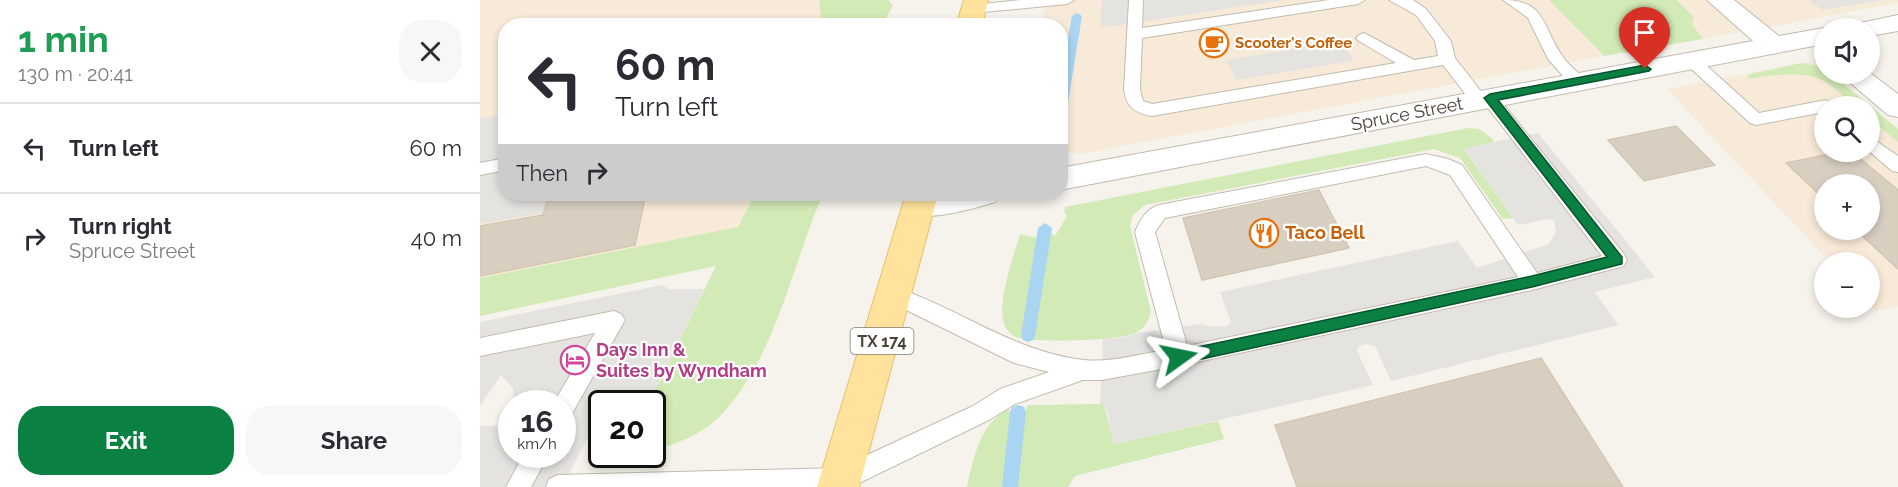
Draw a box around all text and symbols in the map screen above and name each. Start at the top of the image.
pin [1619,7,1670,69]
icon: arrive [1628,16,1661,49]
text: 1 min [18,18,109,60]
map controls [1814,18,1880,318]
button: sound [1814,18,1880,84]
button: close [399,20,462,83]
cafe icon: Scooter's Coffee [1198,27,1230,59]
place label: Scooter's Coffee [1235,34,1352,52]
text: 60 m [615,41,715,90]
icon: left [516,42,594,120]
text: 130 m · 20:41 [18,62,133,86]
text: Turn left [615,91,718,122]
street label: Spruce Street [1349,92,1465,135]
button: search [1814,96,1880,162]
icon: left [18,132,51,165]
text: Turn left [69,135,159,161]
text: 60 m [409,135,462,161]
icon: right [580,156,613,189]
text: Then [516,160,568,186]
button: + [1814,174,1880,240]
text: Turn right [69,213,172,239]
restaurant icon: Taco Bell [1248,217,1280,249]
icon: right [18,222,51,255]
place label: Taco Bell [1285,222,1365,243]
text: 40 m [411,225,462,251]
text: Spruce Street [69,239,196,263]
button: − [1814,252,1880,318]
position arrow [1147,325,1211,389]
road number: TX 174 [850,328,914,354]
place label: Days Inn & Suites by Wyndham [596,339,767,381]
hotel icon: Days Inn & Suites by Wyndham [559,344,591,376]
speed limit sign: 20 [588,390,666,468]
text: 16 [520,404,554,439]
button: Exit [18,406,234,475]
button: Share [246,406,462,475]
text: km/h [517,435,557,453]

